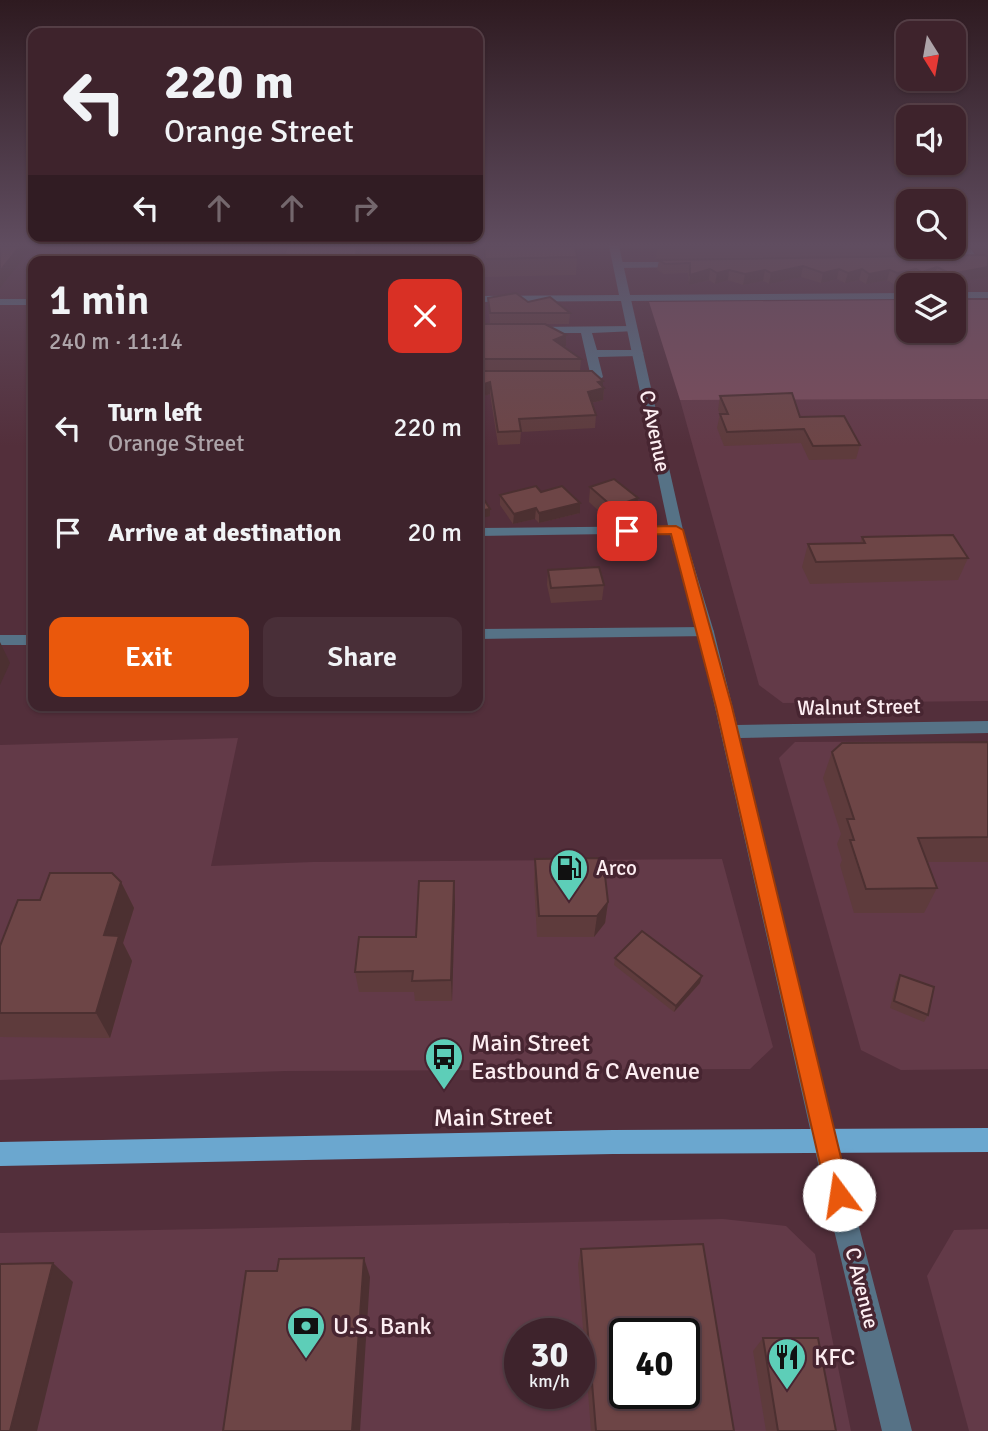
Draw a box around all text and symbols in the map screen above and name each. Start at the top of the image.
north arrow [896,21,966,91]
map controls [896,21,966,343]
text: 220 m [164,52,294,112]
icon: left [49,56,140,147]
button: sound [896,105,966,175]
text: Orange Street [164,112,354,151]
icon: left [127,189,165,227]
icon: ahead [200,189,238,227]
icon: ahead [273,189,311,227]
icon: right [346,189,384,227]
button: search [896,189,966,259]
button: layers [896,273,966,343]
text: 1 min [49,275,150,326]
button: close [388,279,462,353]
text: 240 m · 11:14 [49,327,183,356]
street label: C Avenue [634,388,676,474]
text: Turn left [108,397,202,429]
icon: left [49,409,87,447]
text: 220 m [393,412,462,444]
text: Orange Street [108,429,244,458]
pin [597,501,657,561]
icon: arrive [608,512,646,550]
icon: arrive [49,514,87,552]
text: Arrive at destination [108,517,341,549]
text: 20 m [407,517,462,549]
button: Exit [49,617,249,697]
button: Share [263,617,462,697]
street label: Walnut Street [797,693,921,721]
fuel station icon: Arco [548,847,590,902]
place label: Arco [596,855,637,881]
place label: Main Street Eastbound & C Avenue [471,1028,700,1086]
bus stop icon: Main Street Eastbound & C Avenue [423,1036,465,1091]
street label: Main Street [433,1101,553,1133]
position arrow [802,1158,876,1232]
street label: C Avenue [839,1245,885,1331]
bank icon: U.S. Bank [285,1305,327,1360]
place label: U.S. Bank [333,1311,432,1341]
speed limit sign: 40 [609,1318,700,1409]
text: 30 [531,1333,568,1376]
restaurant icon: KFC [766,1336,808,1391]
place label: KFC [814,1342,855,1372]
text: km/h [529,1370,570,1392]

